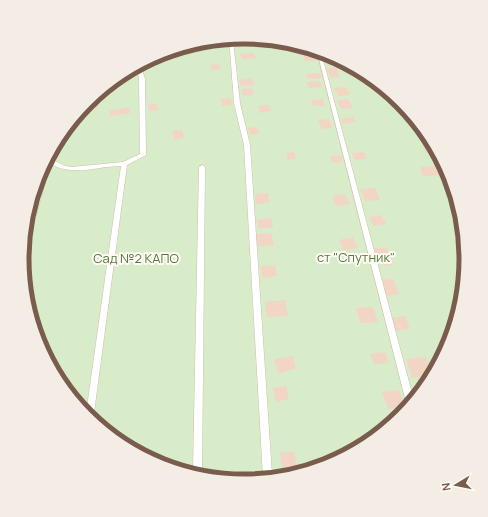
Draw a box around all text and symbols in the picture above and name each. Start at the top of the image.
park label: ст "Спутник" [317,248,395,266]
park label: Сад №2 КАПО [93,249,179,267]
north arrow [436,465,476,505]
text: N [438,482,454,492]

